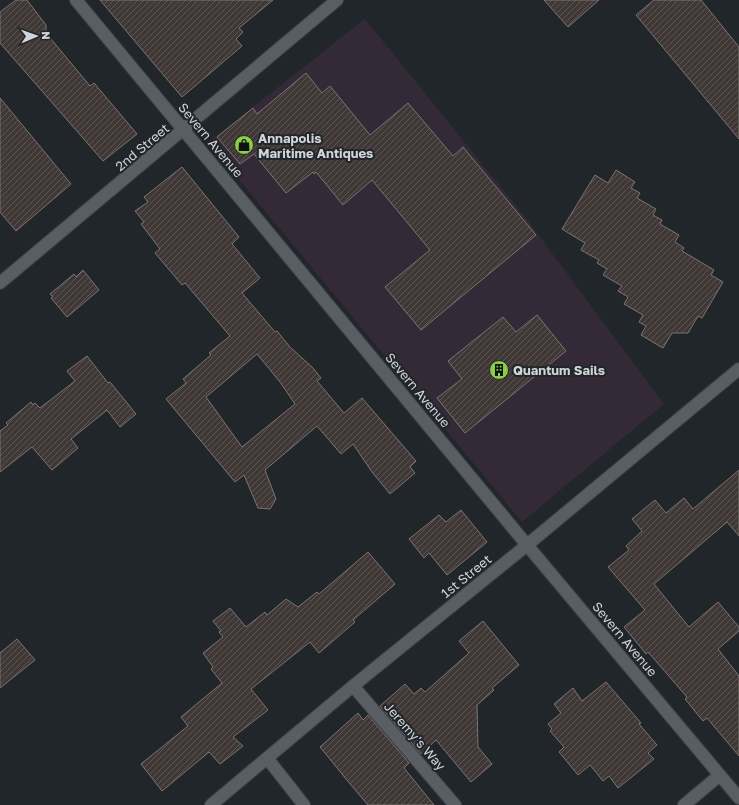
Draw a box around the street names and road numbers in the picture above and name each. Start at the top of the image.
street label: Severn Avenue [175,99,247,181]
street label: 2nd Street [112,120,172,174]
street label: Severn Avenue [382,349,454,431]
street label: 1st Street [438,551,494,601]
street label: Severn Avenue [589,598,661,680]
street label: Jeremy's Way [381,698,450,774]

